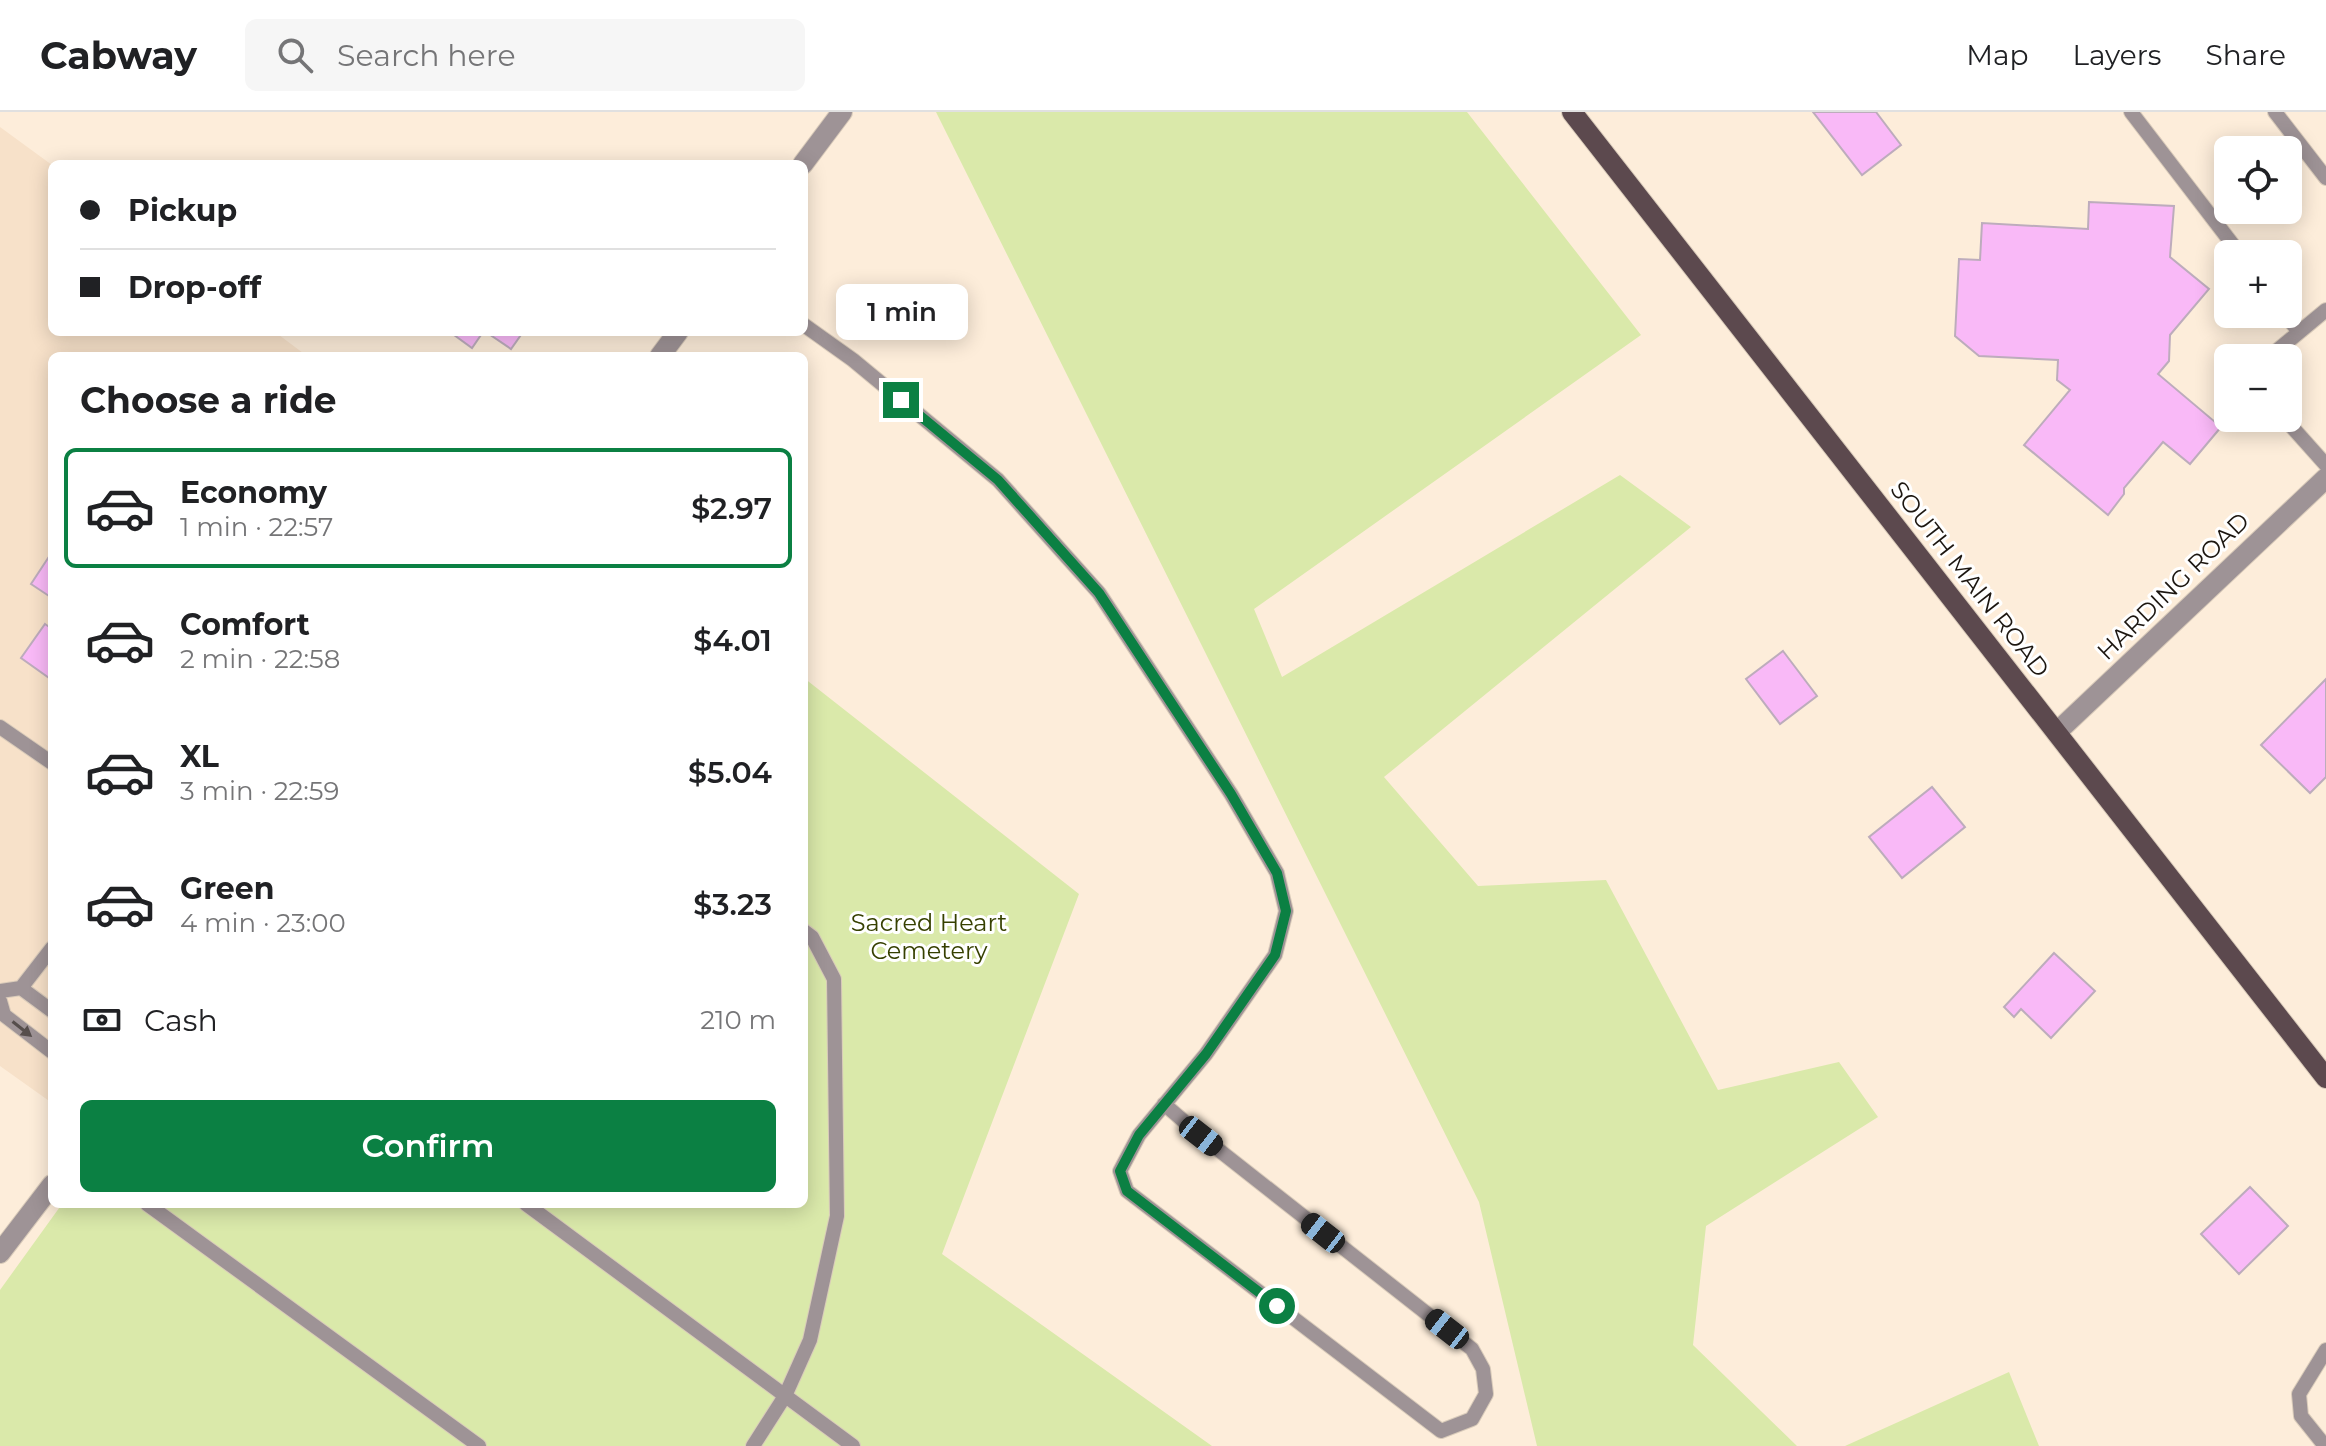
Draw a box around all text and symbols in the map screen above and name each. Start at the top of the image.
search box [245,19,805,91]
text: Cabway [40,32,197,79]
icon: search [273,33,317,77]
text: Search here [337,37,516,74]
text: Map [1966,38,2029,72]
text: Layers [2073,38,2162,72]
text: Share [2206,38,2286,72]
map controls [2214,136,2302,432]
button: locate [2214,136,2302,224]
text: Pickup [128,192,237,229]
button: + [2214,240,2302,328]
text: Drop-off [128,269,261,306]
callout: 1 min [835,284,967,340]
text: 1 min [867,296,937,328]
button: − [2214,344,2302,432]
text: Choose a ride [80,378,337,422]
route end [883,382,919,418]
icon: car [84,472,156,544]
text: Economy [180,474,327,511]
street label: SOUTH MAIN ROAD [1885,475,2055,683]
text: $2.97 [691,490,772,527]
street label: HARDING ROAD [2091,506,2255,666]
text: 1 min · 22:57 [180,511,333,543]
icon: car [84,604,156,676]
text: Comfort [180,606,310,643]
text: $4.01 [693,622,772,659]
text: 2 min · 22:58 [180,643,340,675]
icon: car [84,736,156,808]
text: XL [180,738,219,775]
text: $5.04 [688,754,772,791]
text: 3 min · 22:59 [180,775,339,807]
icon: car [84,868,156,940]
text: Green [180,870,274,907]
text: $3.23 [693,886,772,923]
text: 4 min · 23:00 [180,907,346,939]
park label: Sacred Heart Cemetery [851,908,1007,965]
icon: cash [80,998,124,1042]
text: Cash [144,1002,218,1039]
text: 210 m [700,1004,776,1036]
one-way arrow [12,1020,32,1037]
button: Confirm [80,1100,776,1192]
car [1175,1112,1227,1160]
car [1297,1209,1349,1257]
route start [1259,1288,1295,1324]
car [1421,1305,1473,1353]

